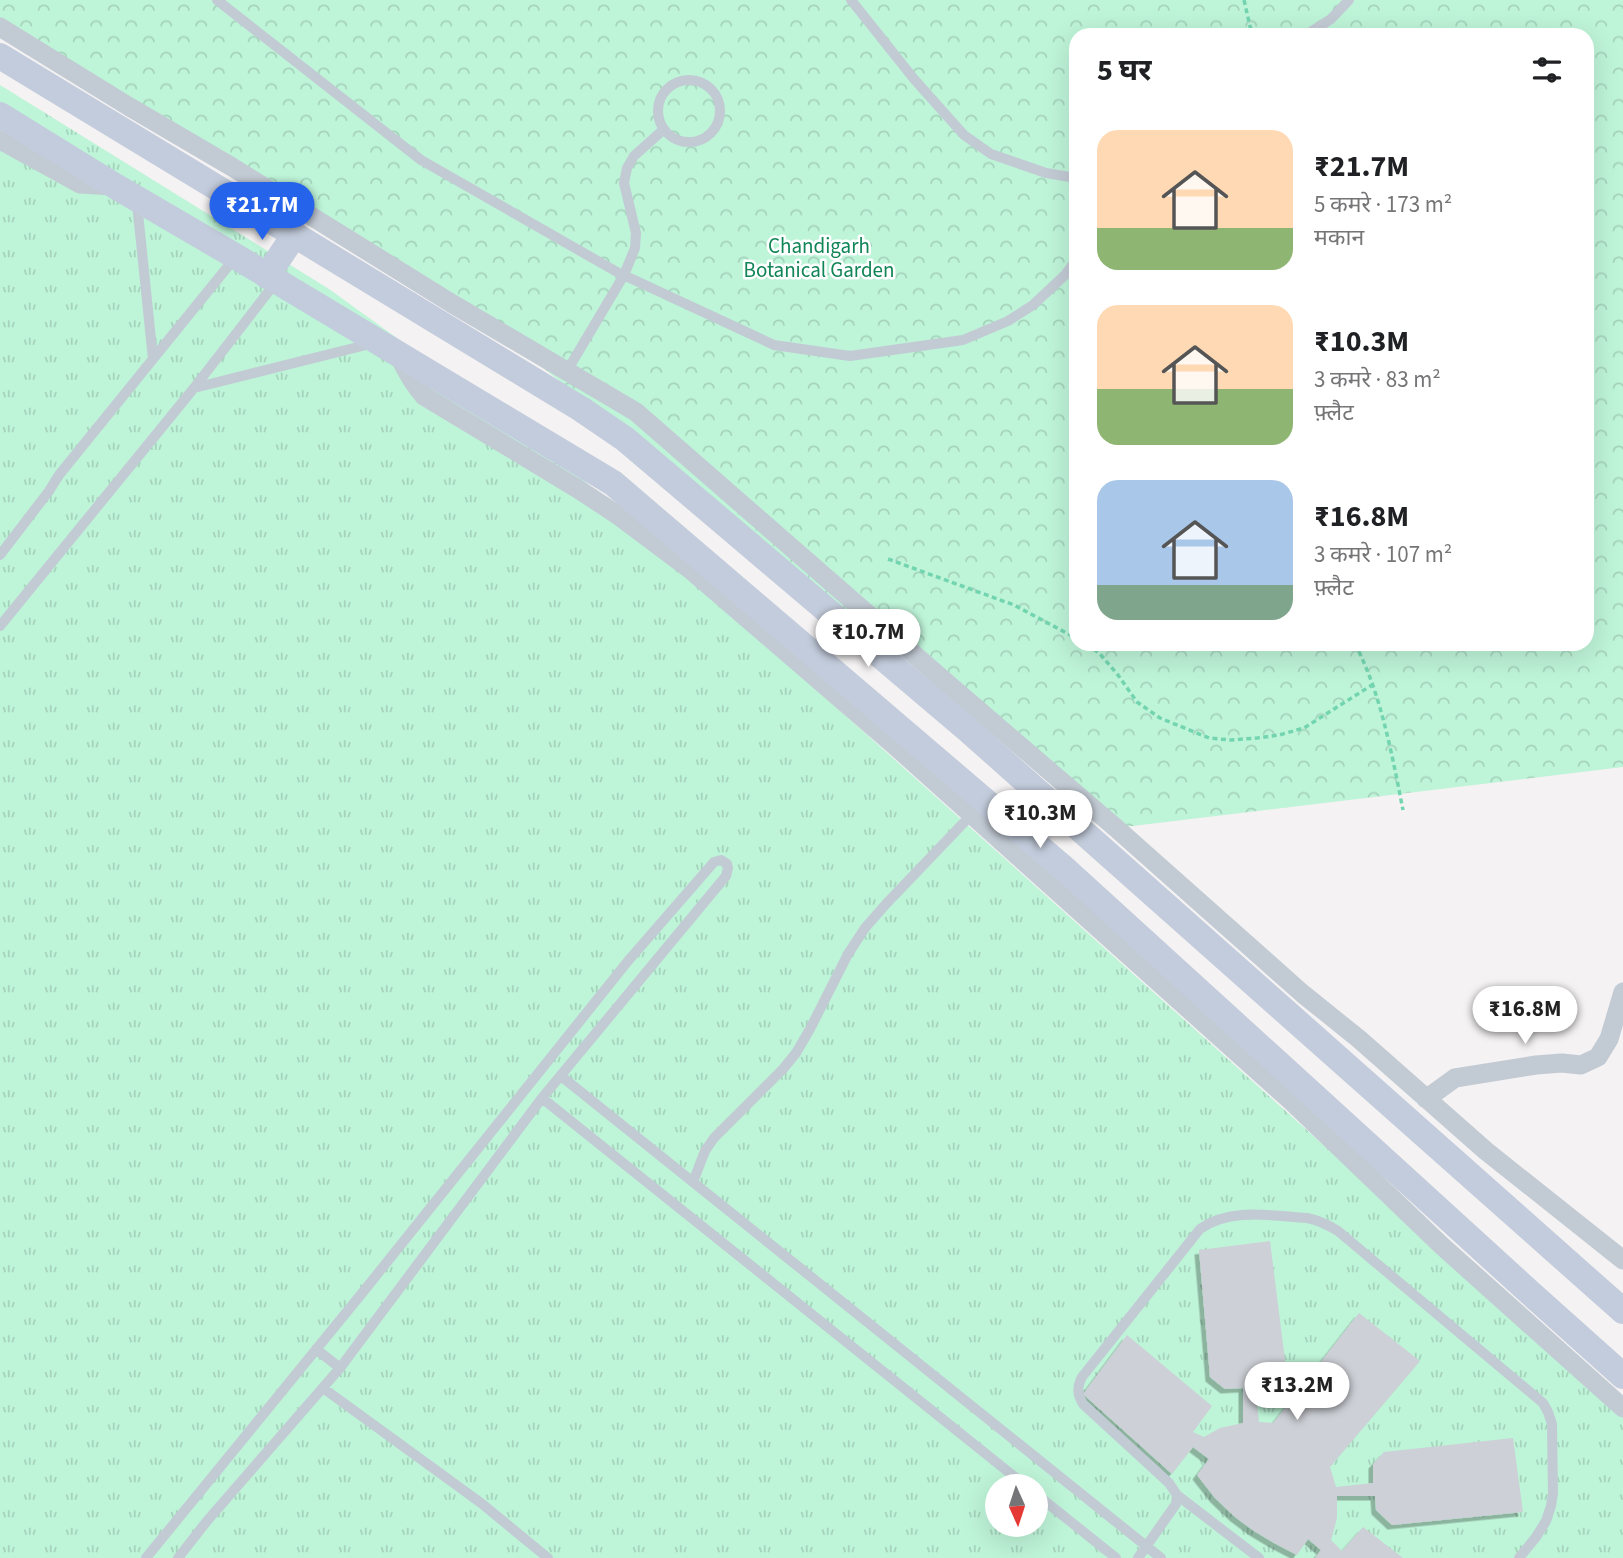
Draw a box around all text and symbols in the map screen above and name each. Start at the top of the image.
text: 5 घर [1097,49,1152,92]
icon: filters [1528,51,1566,89]
text: ₹21.7M [1314,145,1409,188]
icon: home [1153,158,1237,242]
pin: ₹21.7M [205,182,319,242]
text: ₹21.7M [225,188,299,221]
text: 5 कमरे · 173 m² [1314,188,1452,221]
text: मकान [1314,221,1364,254]
park label: Chandigarh Botanical Garden [744,231,894,285]
text: ₹10.3M [1314,320,1409,363]
icon: home [1153,333,1237,417]
text: 3 कमरे · 83 m² [1314,363,1441,396]
text: फ़्लैट [1314,396,1354,429]
text: ₹16.8M [1314,495,1409,538]
icon: home [1153,508,1237,592]
text: 3 कमरे · 107 m² [1314,538,1452,571]
text: फ़्लैट [1314,571,1354,604]
pin: ₹10.7M [811,610,925,669]
text: ₹10.7M [831,615,905,648]
pin: ₹10.3M [983,790,1097,850]
text: ₹10.3M [1003,796,1077,829]
pin: ₹16.8M [1468,986,1582,1046]
text: ₹16.8M [1488,992,1562,1025]
pin: ₹13.2M [1240,1362,1354,1422]
text: ₹13.2M [1260,1368,1334,1401]
north arrow [985,1474,1048,1536]
map controls [985,1474,1048,1537]

